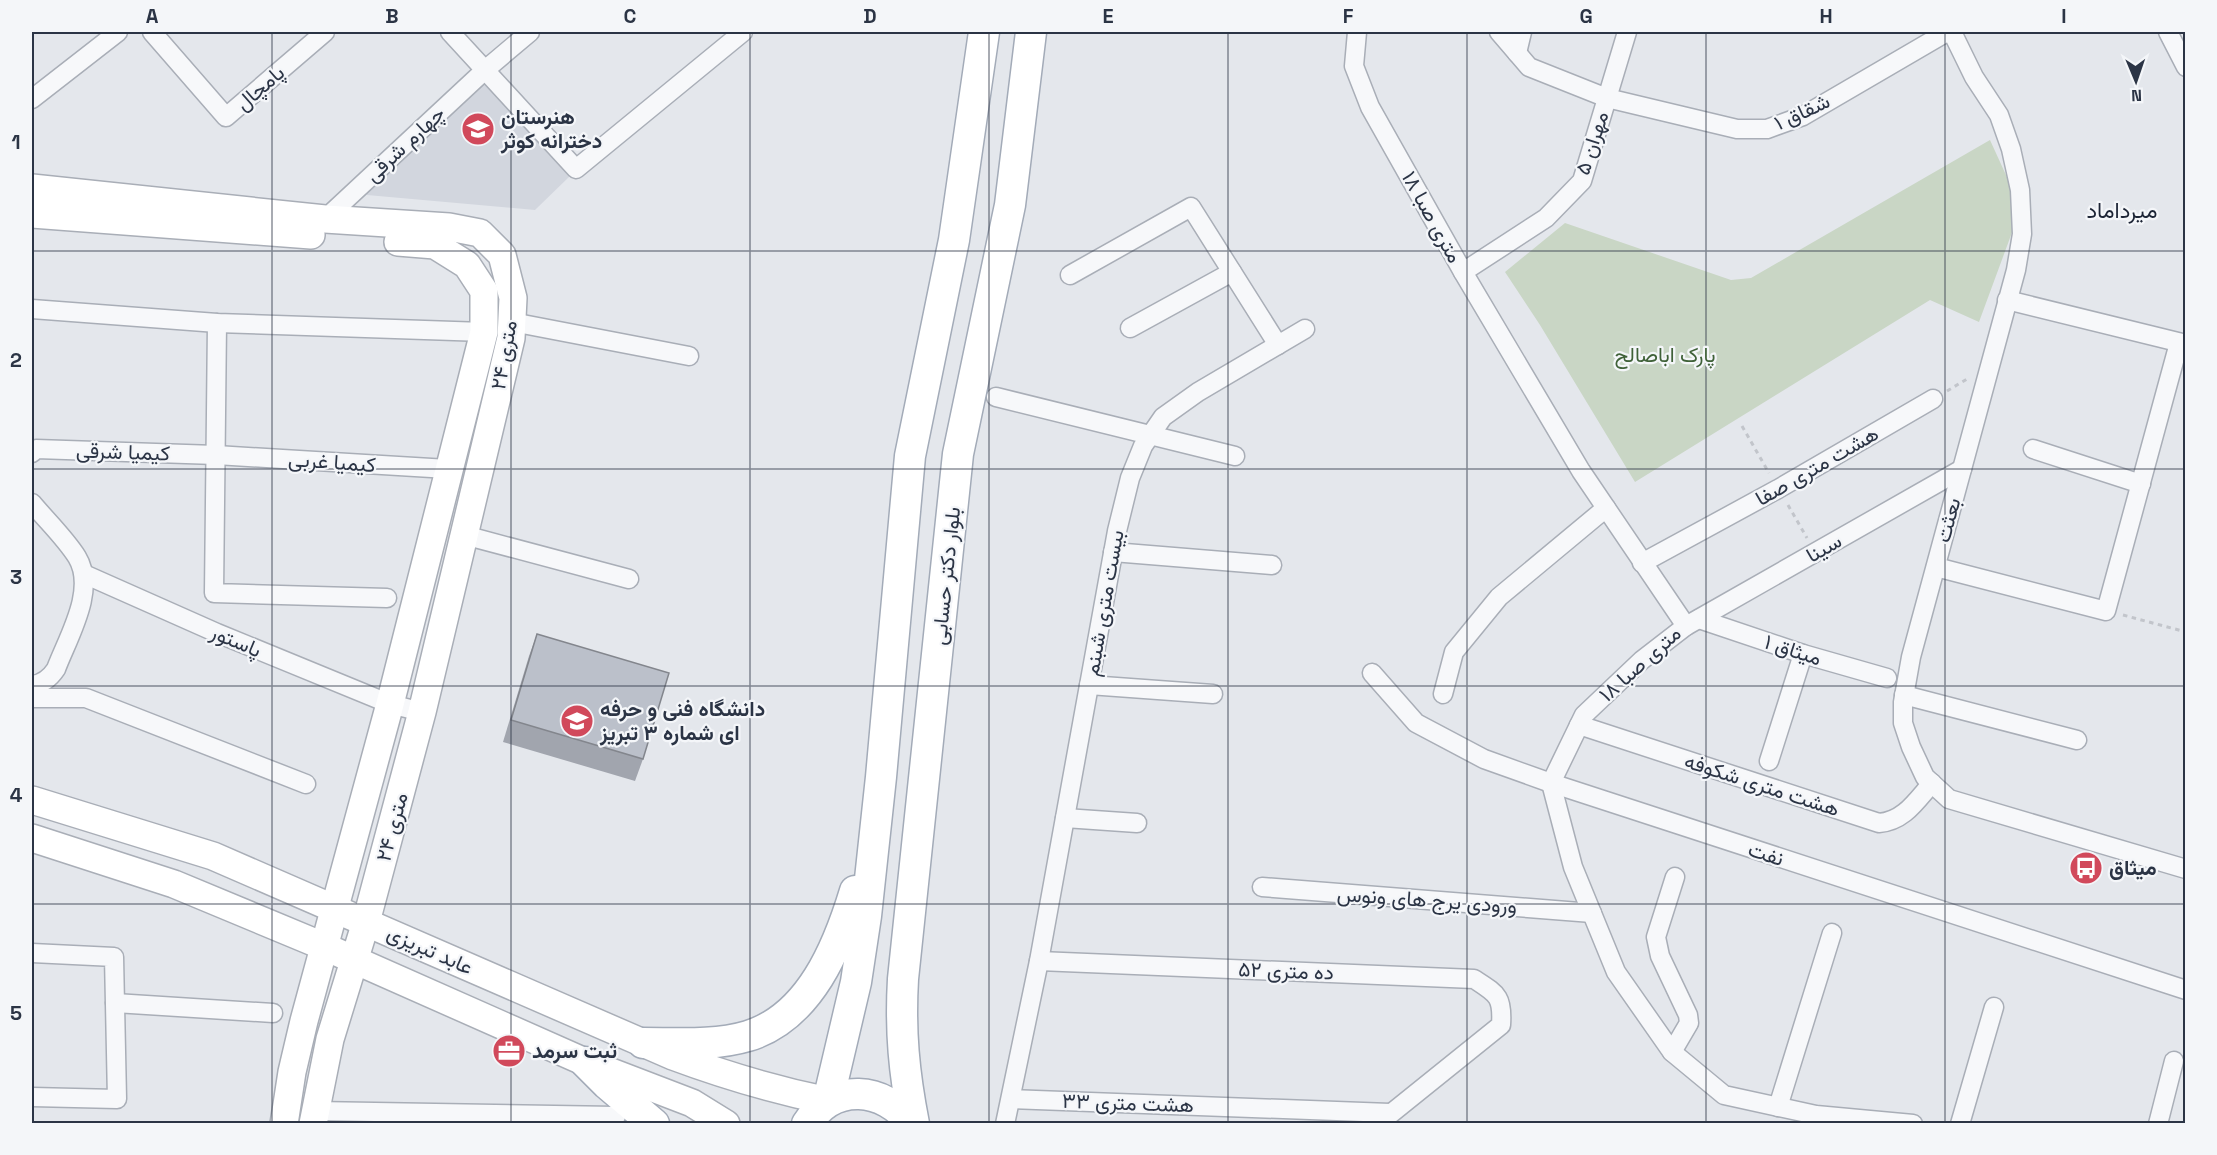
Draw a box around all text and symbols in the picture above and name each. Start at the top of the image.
text: A [146,3,159,29]
text: B [385,3,399,29]
text: C [624,3,637,29]
text: D [863,3,877,29]
text: E [1102,3,1114,29]
text: F [1343,3,1354,29]
text: G [1579,3,1593,29]
text: H [1819,3,1833,29]
text: I [2061,3,2067,29]
north arrow [2106,51,2166,111]
street label: پامچال [230,59,290,117]
text: N [2131,85,2142,106]
street label: شقاق ۱ [1770,87,1834,136]
street label: چهارم شرقی [359,100,451,188]
place label: هنرستان دخترانه کوثر [500,103,602,154]
street label: مهران ۵ [1569,108,1614,178]
school or university icon: هنرستان دخترانه کوثر [460,111,496,147]
text: 1 [11,129,21,155]
street label: متری صبا ۱۸ [1396,166,1469,268]
district label: میرداماد [2087,196,2157,224]
street label: ۲۴ متری [484,318,523,392]
park label: پارک اباصالح [1614,341,1716,369]
text: 2 [10,347,22,373]
street label: هشت متری صفا [1750,419,1883,512]
street label: کیمیا شرقی [76,436,170,467]
street label: کیمیا غربی [287,445,377,478]
street label: بعثت [1929,495,1966,545]
street label: بلوار دکتر حسابی [925,505,966,646]
street label: سینا [1801,527,1846,568]
street label: بیست متری شبنم [1077,528,1131,678]
text: 3 [10,564,22,590]
street label: پاستور [205,617,266,664]
street label: متری صبا ۱۸ [1593,620,1686,708]
street label: میثاق ۱ [1761,628,1825,671]
place label: دانشگاه فنی و حرفه ای شماره ۳ تبریز [599,695,765,746]
school or university icon: دانشگاه فنی و حرفه ای شماره ۳ تبریز [559,703,595,739]
street label: هشت متری شکوفه [1681,747,1843,822]
text: 4 [10,782,23,808]
street label: ۲۴ متری [369,790,414,864]
street label: نفت [1745,835,1787,872]
bus stop icon: میثاق [2068,850,2104,886]
place label: میثاق [2109,854,2157,881]
street label: ورودی یرج های ونوس [1336,880,1518,920]
street label: عابد تبریزی [383,919,477,980]
street label: ده متری ۵۲ [1238,955,1334,986]
text: 5 [10,1000,22,1026]
office icon: ثبت سرمد [491,1033,527,1069]
place label: ثبت سرمد [532,1037,617,1064]
street label: هشت متری ۳۳ [1062,1087,1194,1118]

